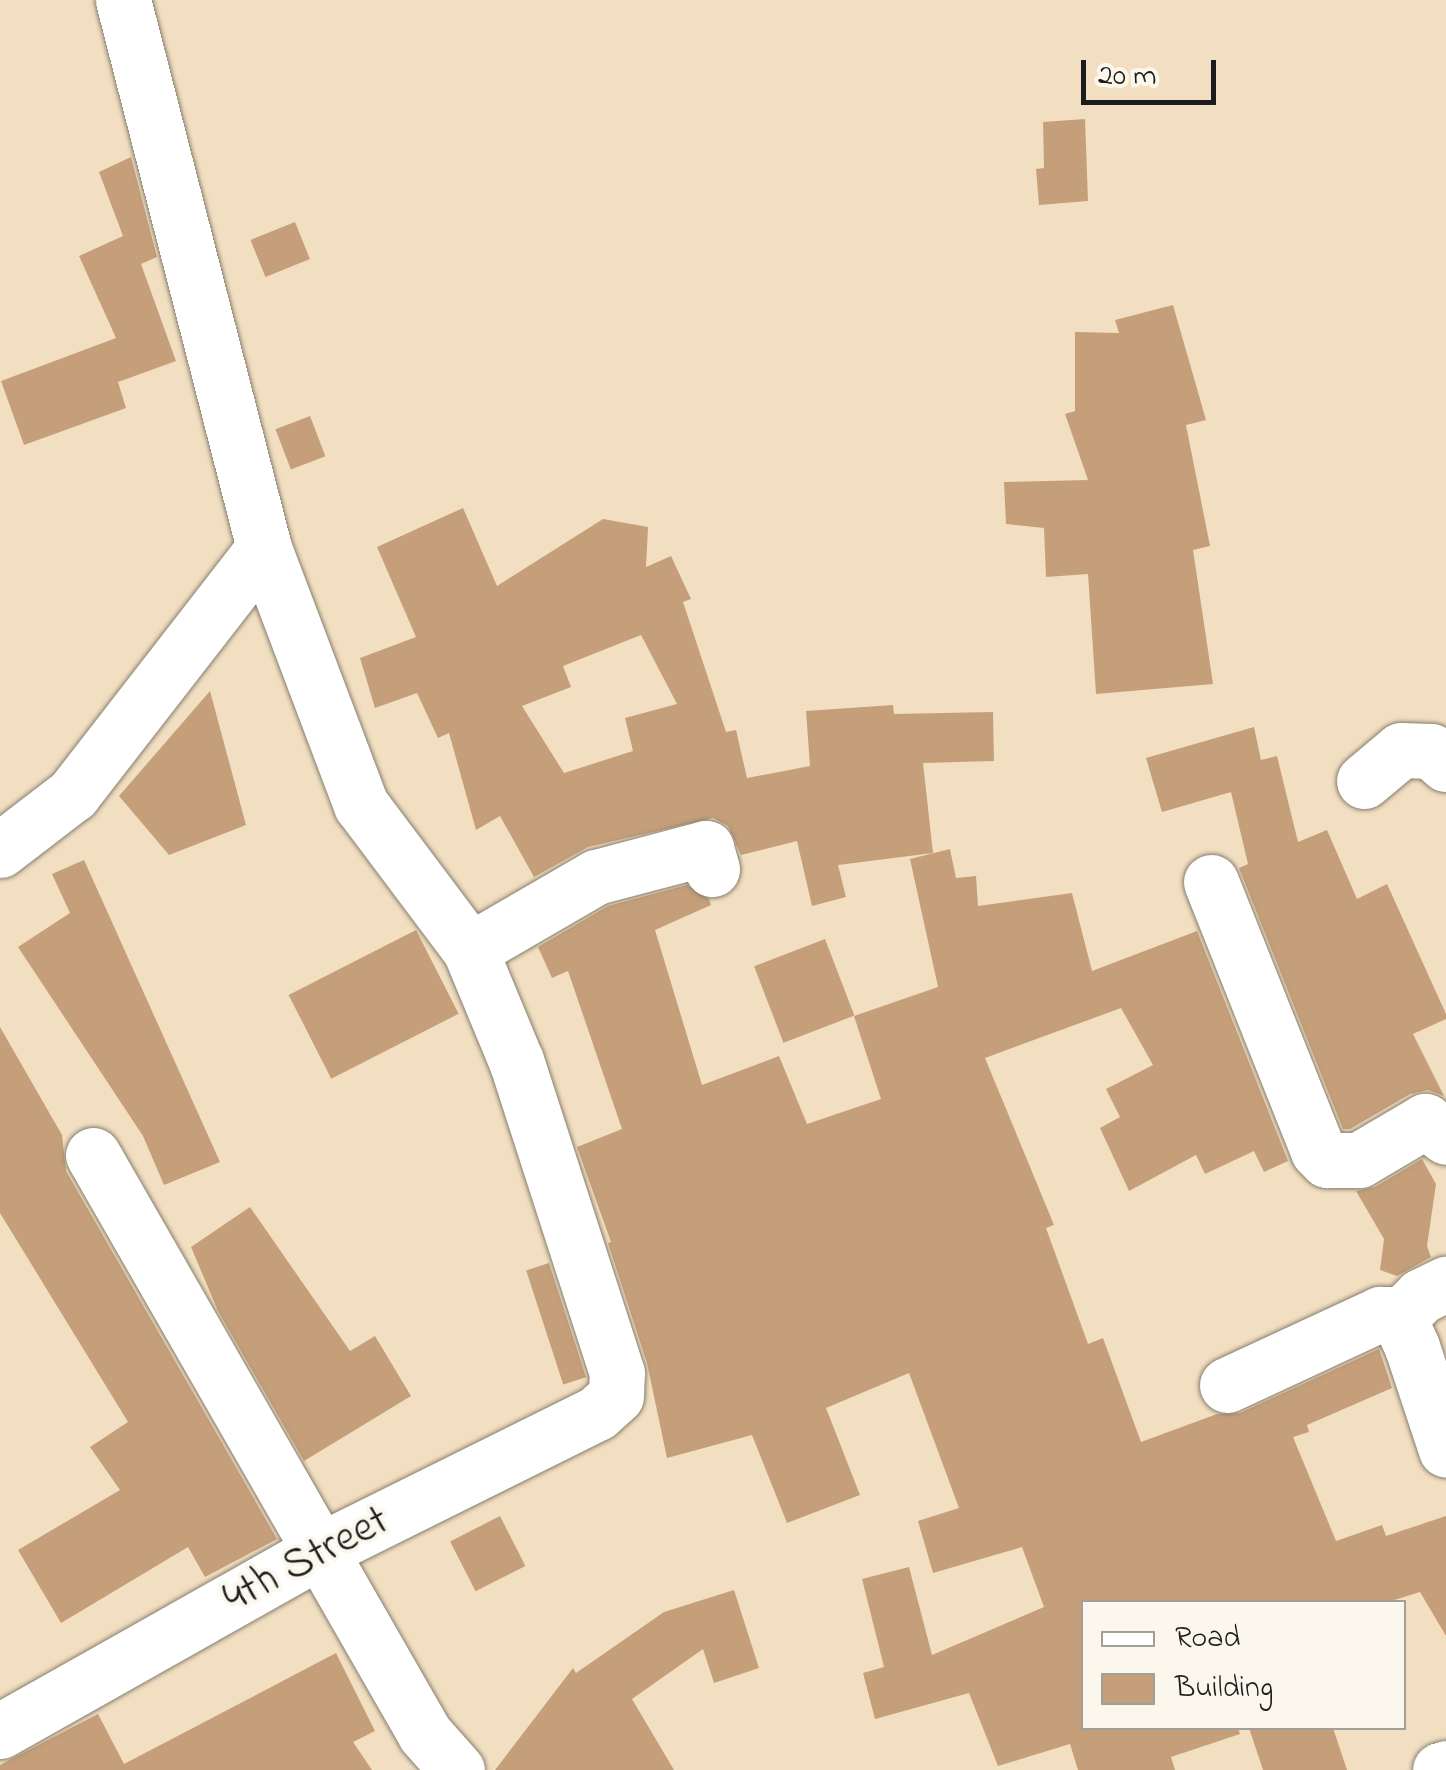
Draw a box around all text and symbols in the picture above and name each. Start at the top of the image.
scale bar [1086,40,1221,102]
text: 20 m [1098,55,1157,99]
street label: 4th Street [215,1495,399,1627]
legend [1081,1600,1406,1730]
text: Road [1175,1617,1240,1661]
text: Building [1175,1667,1273,1711]

